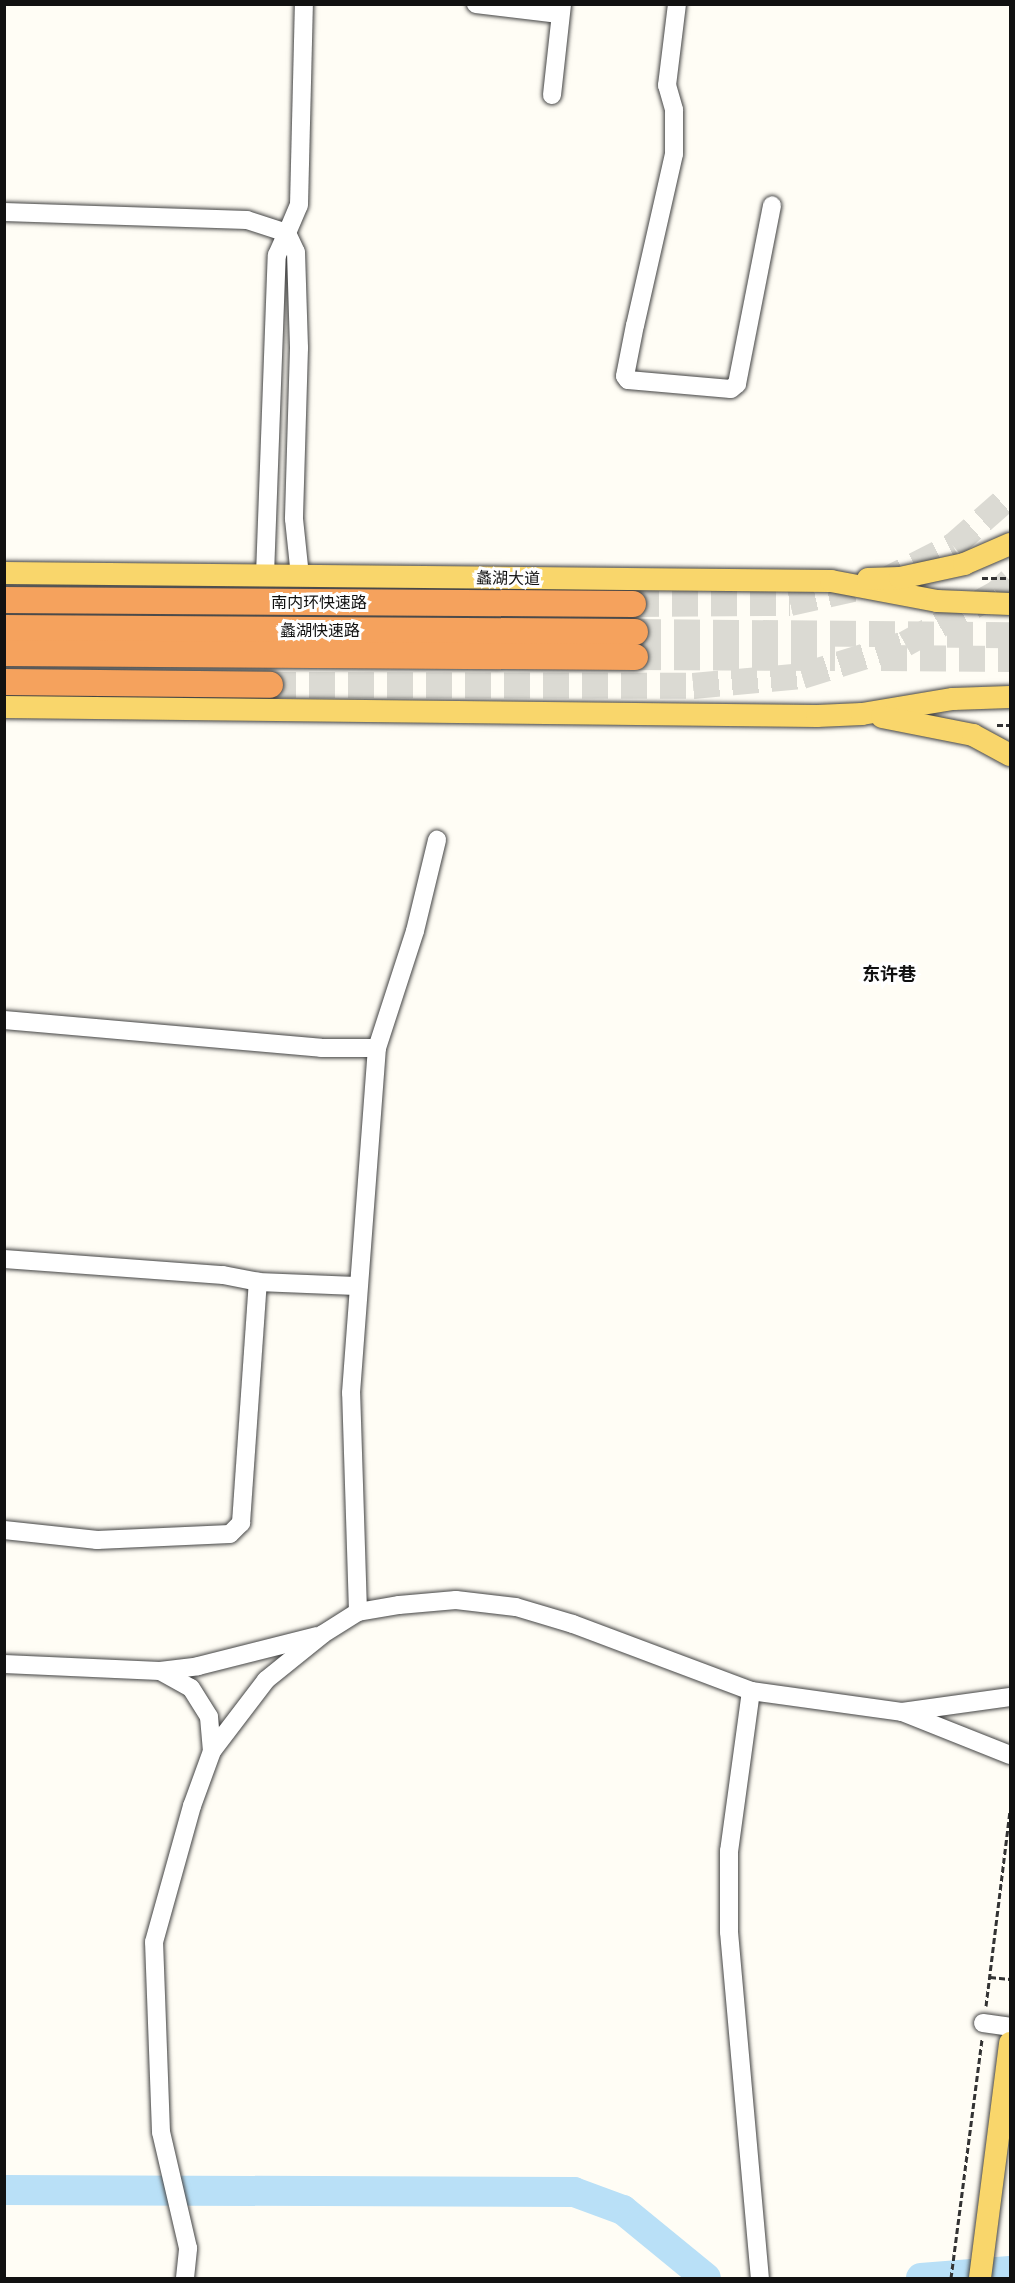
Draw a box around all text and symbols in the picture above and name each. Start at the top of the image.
street label: 蠡湖大道 [476,568,540,588]
street label: 南内环快速路 [271,592,367,612]
street label: 蠡湖快速路 [280,620,360,640]
district label: 东许巷 [862,963,916,985]

